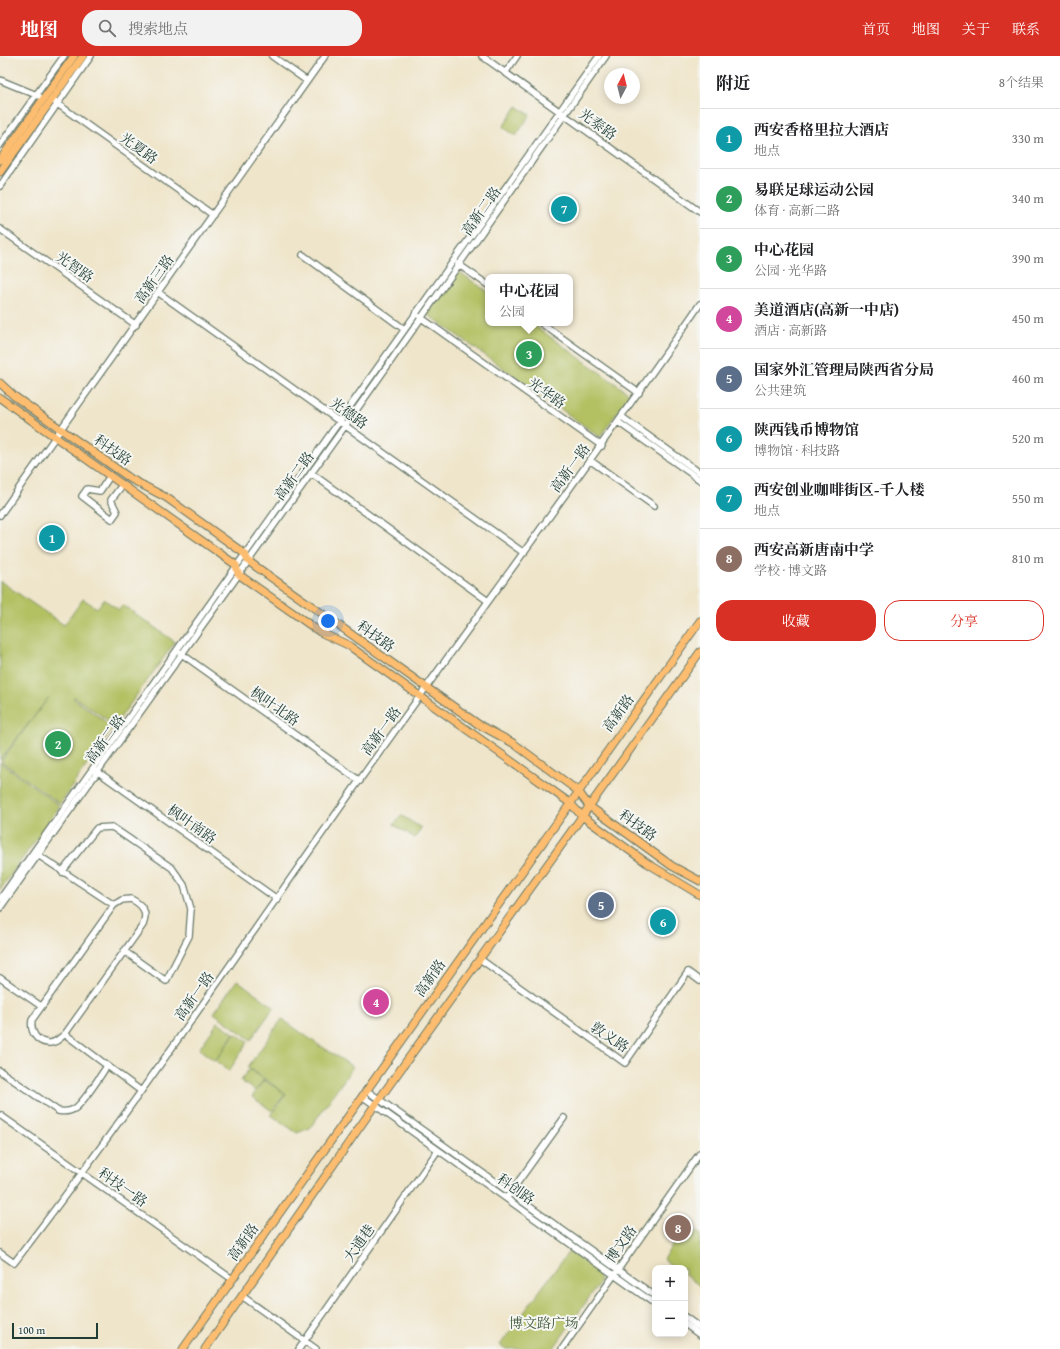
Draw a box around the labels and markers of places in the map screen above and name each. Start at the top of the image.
pin: 7 [551,194,577,224]
pin: 3 [516,339,542,369]
pin: 1 [39,523,65,553]
pin: 2 [45,729,71,759]
pin: 5 [588,890,614,920]
pin: 6 [650,907,676,937]
pin: 4 [363,987,389,1017]
pin: 8 [665,1213,691,1243]

